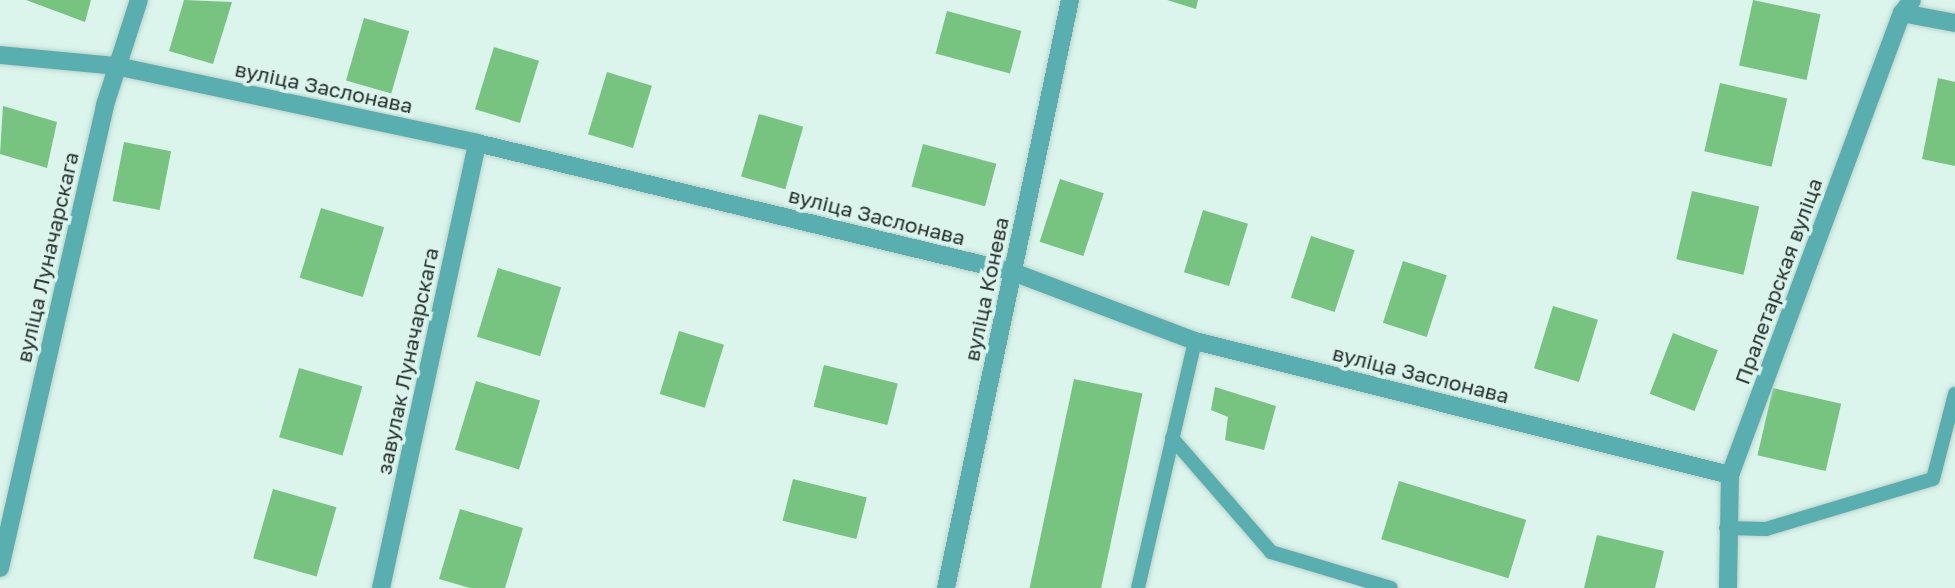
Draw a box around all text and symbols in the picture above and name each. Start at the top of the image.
street label: вуліца Заслонава [233,56,415,118]
street label: вуліца Луначарскага [11,149,83,365]
street label: Пралетарская вуліца [1729,174,1827,388]
street label: вуліца Заслонава [786,182,968,250]
street label: вуліца Конева [958,215,1014,363]
street label: завулак Луначарскага [371,245,443,477]
street label: вуліца Заслонава [1330,340,1512,408]

